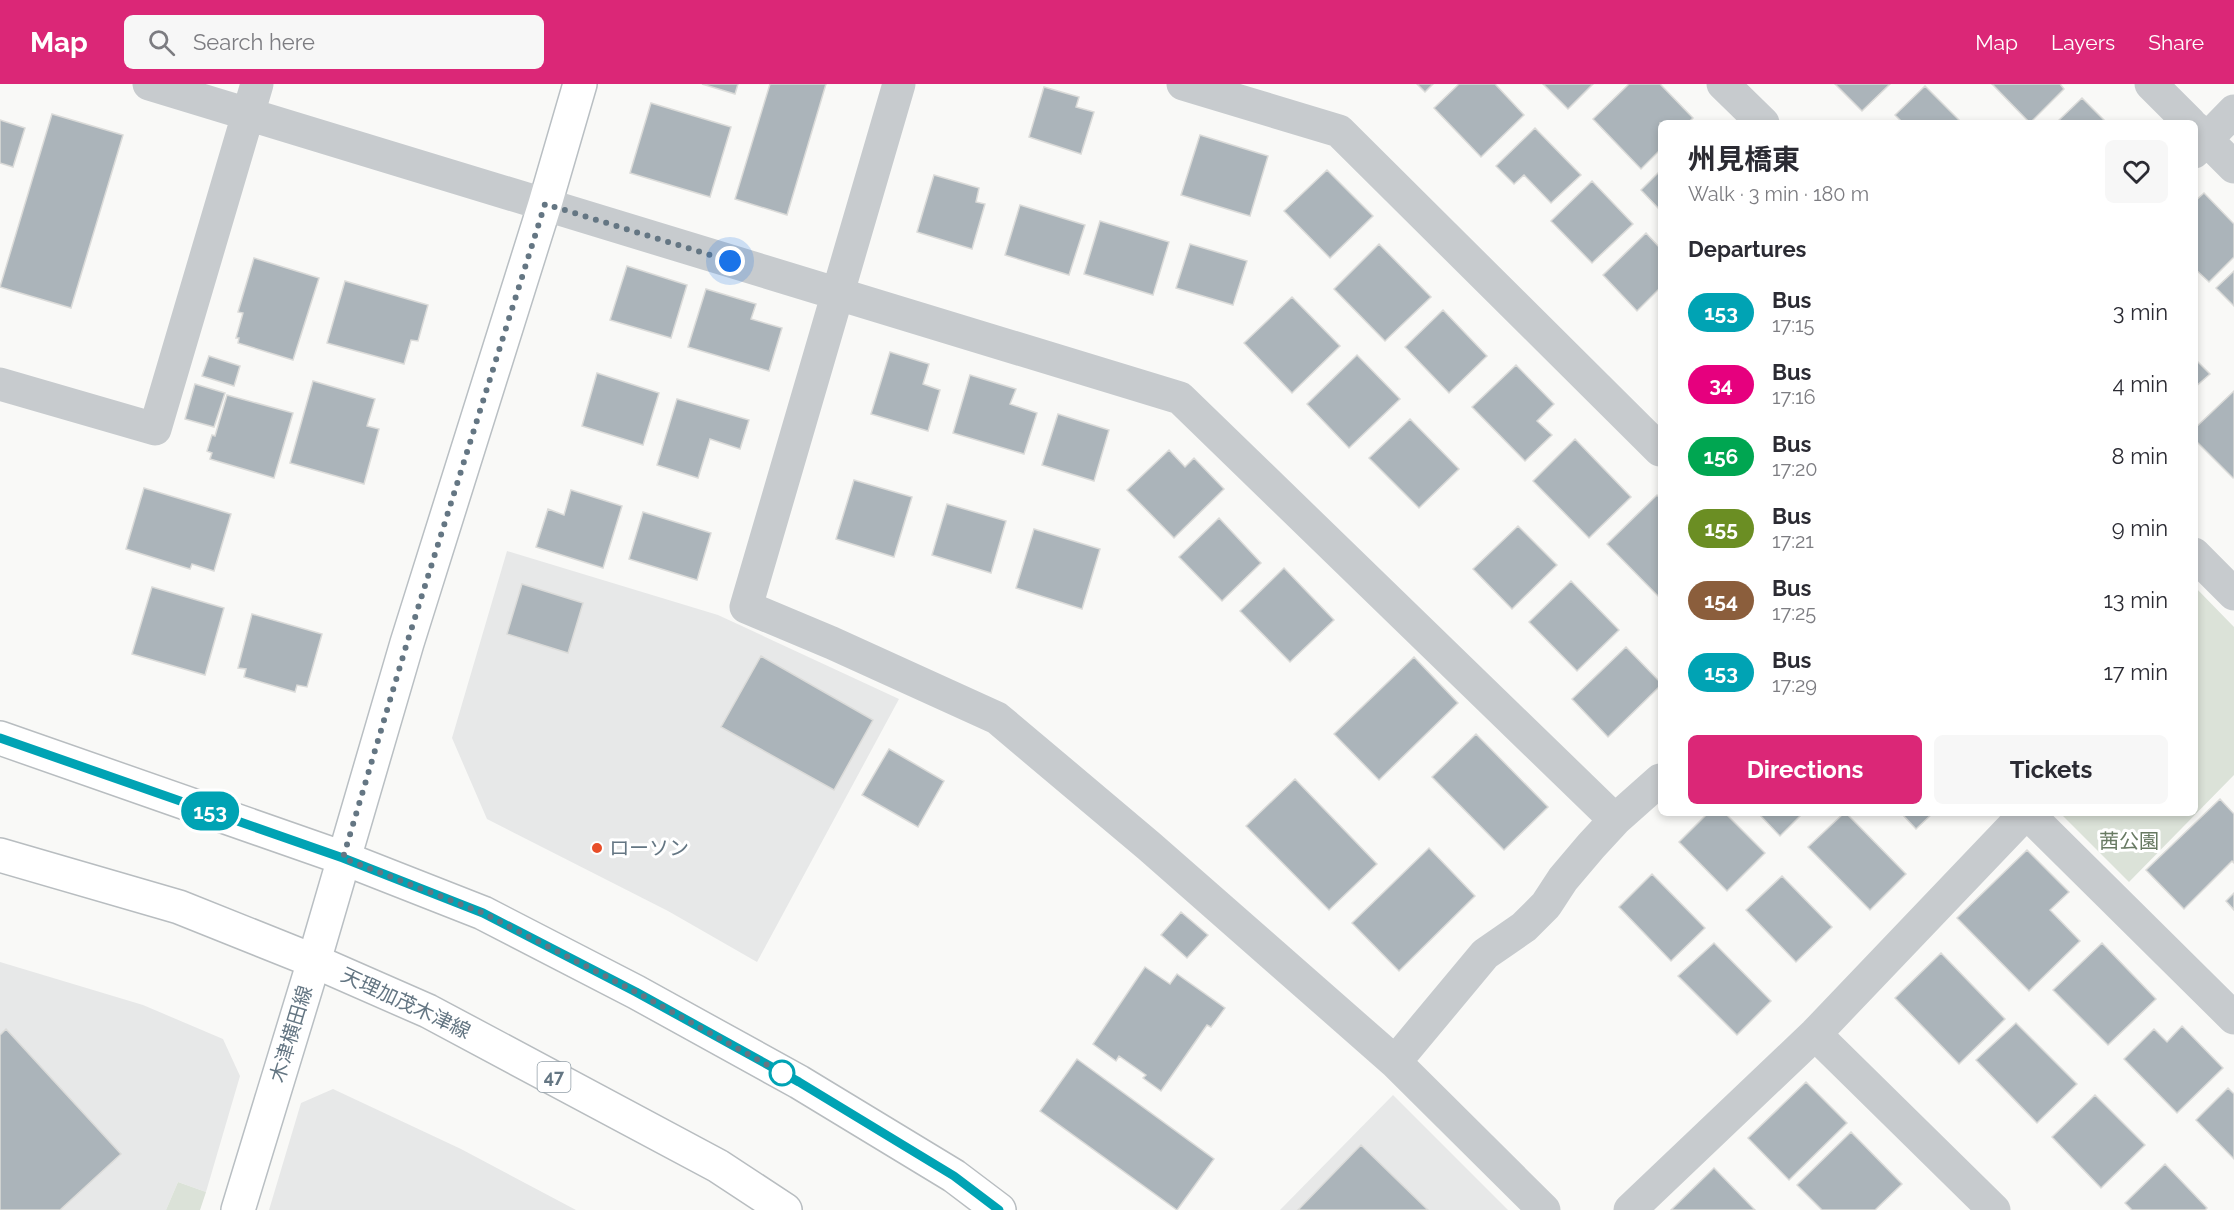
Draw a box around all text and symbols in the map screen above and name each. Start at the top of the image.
search box [124,15,544,69]
text: Map [30,26,88,59]
icon: search [145,26,178,59]
text: Search here [193,29,315,55]
text: Map [1975,30,2018,55]
text: Layers [2051,30,2115,55]
text: Share [2148,30,2204,55]
button: heart [2105,140,2168,203]
text: 州見橋東 [1688,143,1800,176]
text: Walk · 3 min · 180 m [1688,182,1869,206]
text: Departures [1688,236,1806,262]
your location [715,246,745,276]
text: Bus [1772,287,1811,313]
text: 3 min [2113,299,2168,325]
text: 153 [1704,300,1738,325]
text: 17:15 [1772,313,1814,337]
text: Bus [1772,359,1811,385]
text: 4 min [2113,371,2168,397]
text: 34 [1709,372,1733,397]
text: 17:16 [1772,385,1816,409]
text: Bus [1772,431,1811,457]
text: 8 min [2112,443,2168,469]
text: 156 [1704,444,1738,469]
text: 17:20 [1772,457,1818,481]
text: Bus [1772,503,1811,529]
text: 9 min [2112,515,2168,541]
text: 155 [1704,516,1738,541]
text: 17:21 [1772,529,1814,553]
text: Bus [1772,575,1811,601]
text: 13 min [2103,587,2168,613]
text: 154 [1704,588,1738,613]
text: 17:25 [1772,601,1816,625]
text: Bus [1772,647,1811,673]
text: 17 min [2103,659,2168,685]
text: 153 [1704,660,1738,685]
text: 17:29 [1772,673,1817,697]
button: Directions [1688,735,1922,804]
button: Tickets [1934,735,2168,804]
line badge: 153 [176,792,244,830]
text: 153 [193,799,227,824]
park label: 茜公園 [2099,829,2159,853]
place label: ローソン [609,836,689,860]
marker: ローソン [590,841,604,855]
street label: 天理加茂木津線 [337,963,475,1043]
street label: 木津横田線 [265,983,317,1085]
unlabelled marker [769,1060,795,1086]
road number: 47 [538,1062,570,1092]

